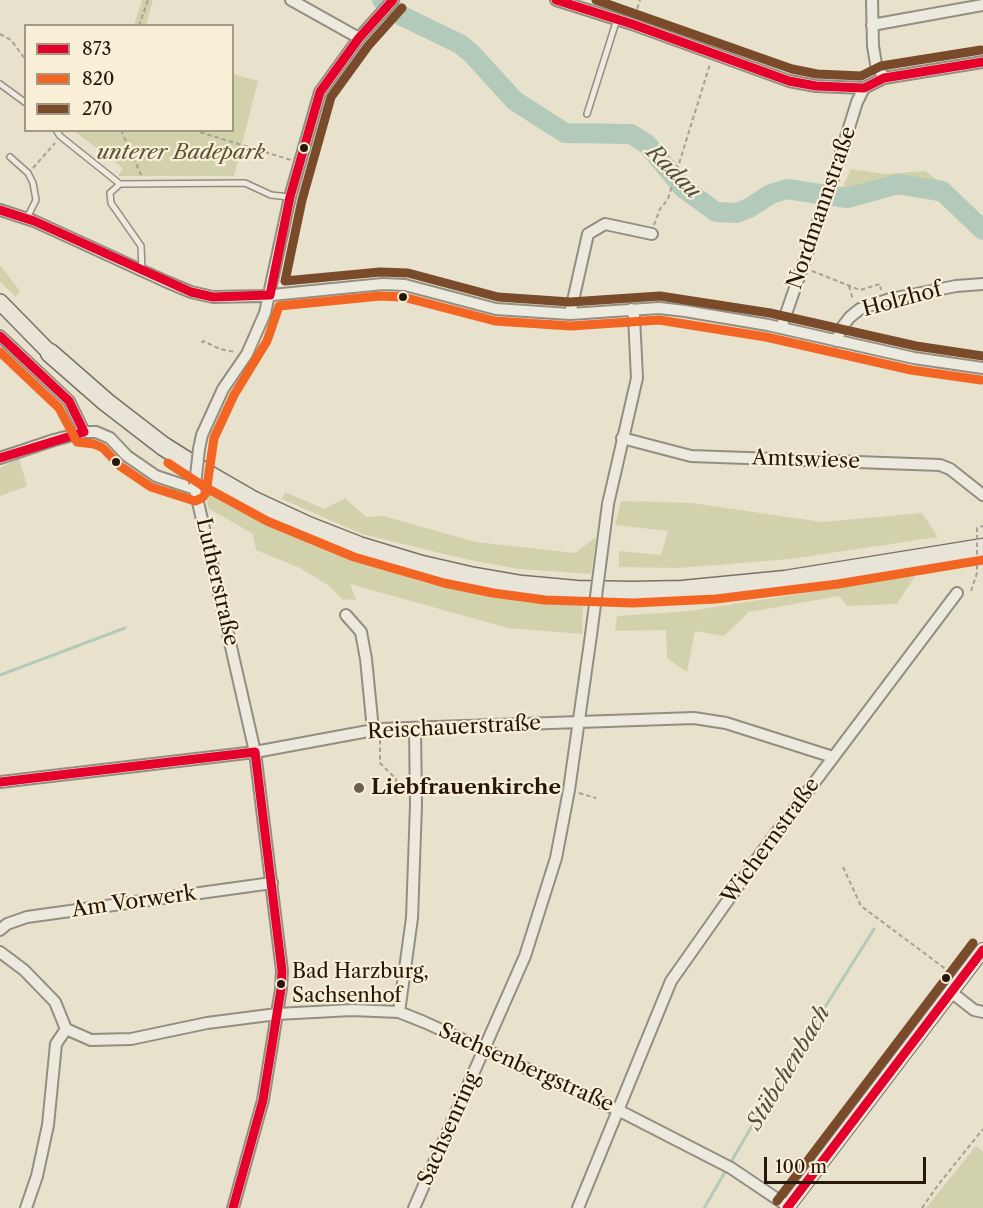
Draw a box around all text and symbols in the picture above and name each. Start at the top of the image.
legend [24,24,234,132]
text: 873 [82,38,111,60]
text: 820 [82,68,114,90]
text: 270 [82,98,113,120]
street label: Nordmannstraße [782,123,862,293]
water label: Radau [640,139,706,205]
park label: unterer Badepark [97,140,265,166]
unlabelled marker [298,142,310,154]
street label: Holzhof [860,277,944,323]
unlabelled marker [397,291,409,303]
street label: Amtswiese [752,446,860,474]
unlabelled marker [110,456,122,468]
street label: Lutherstraße [190,516,244,648]
street label: Reischauerstraße [366,711,542,745]
street label: Wichernstraße [717,773,825,909]
place label: Liebfrauenkirche [371,775,561,801]
marker: Liebfrauenkirche [352,781,366,795]
street label: Am Vorwerk [70,881,198,923]
place label: Bad Harzburg, Sachsenhof [292,960,429,1007]
unlabelled marker [940,972,952,984]
marker: Bad Harzburg, Sachsenhof [275,978,287,990]
water label: Stübchenbach [742,1001,836,1135]
street label: Sachsenbergstraße [435,1018,617,1118]
street label: Sachsenring [413,1068,485,1190]
scale bar [767,1145,929,1183]
text: 100 m [775,1156,827,1178]

